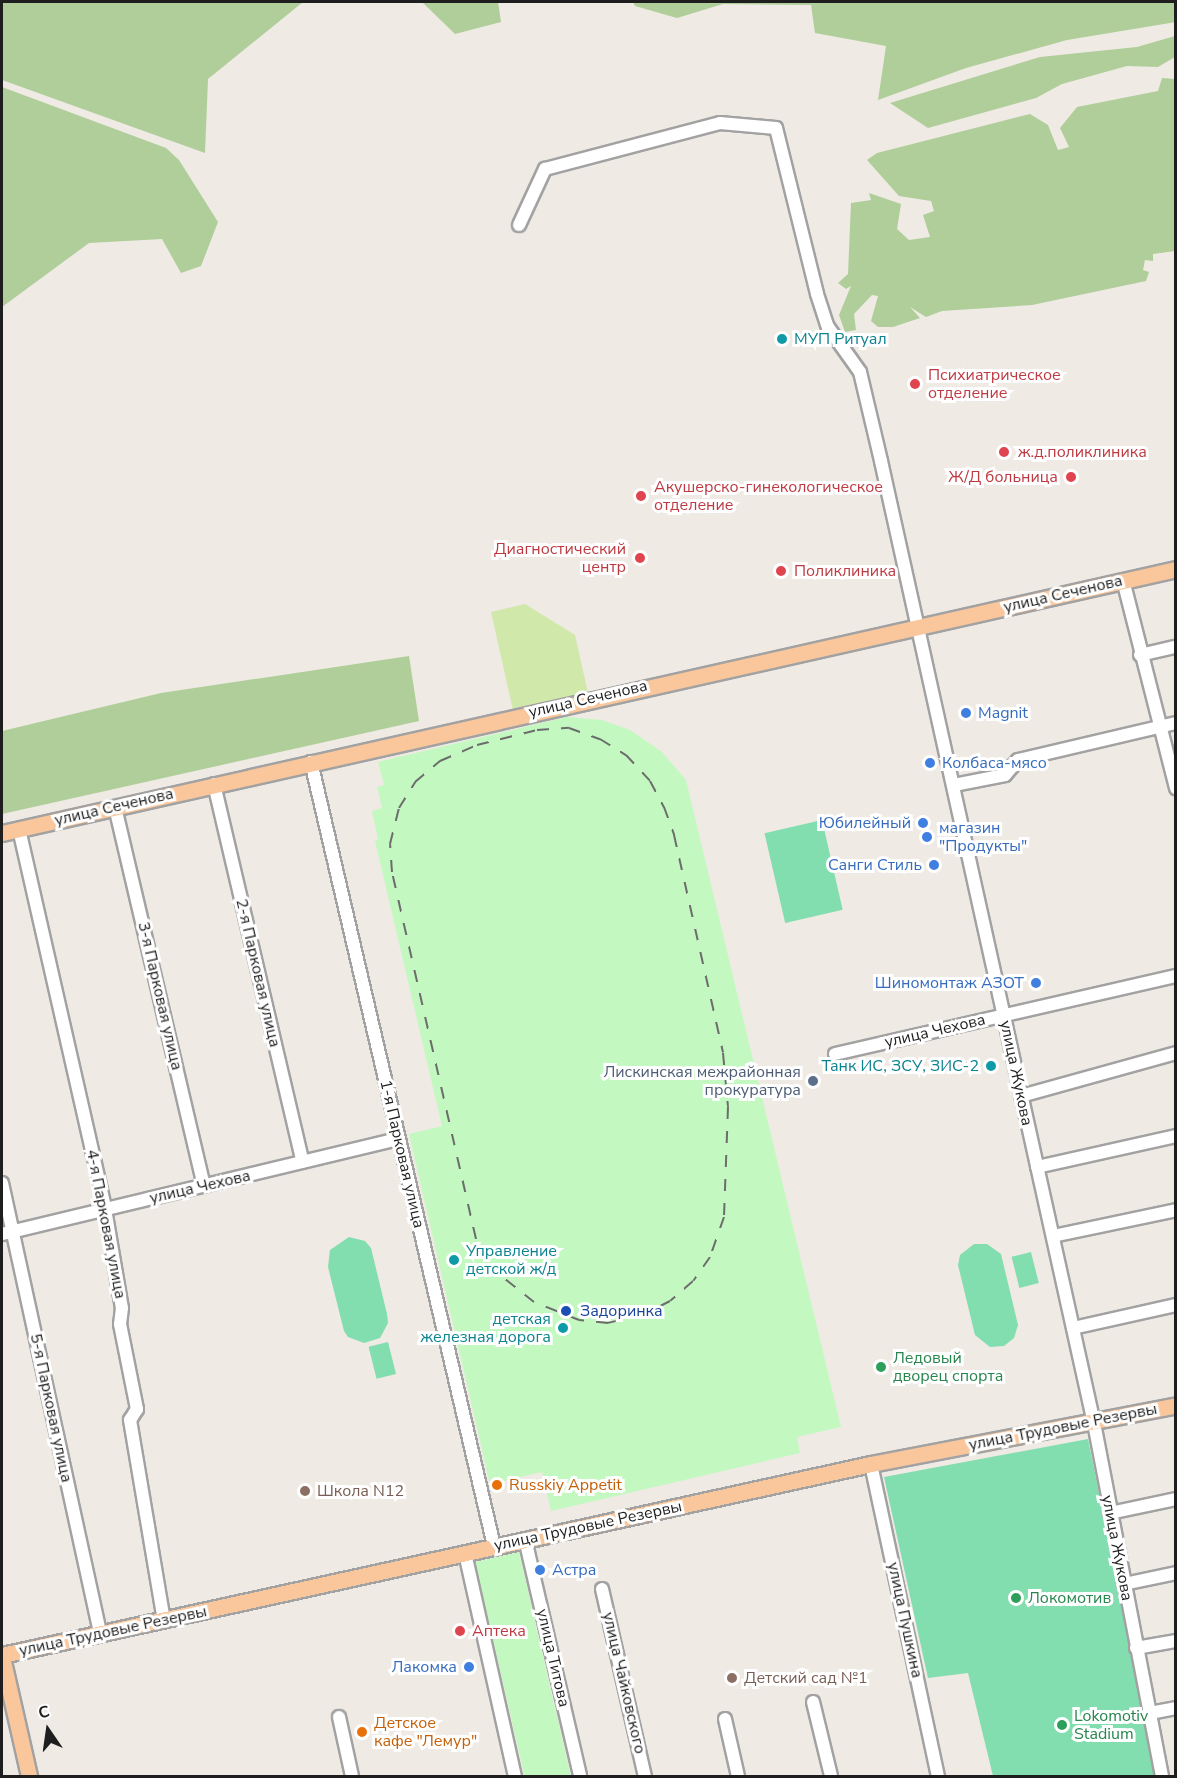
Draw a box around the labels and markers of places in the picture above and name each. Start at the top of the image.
place label: МУП Ритуал [794,329,887,349]
marker: МУП Ритуал [775,332,789,346]
place label: Психиатрическое отделение [928,365,1061,403]
marker: Психиатрическое отделение [906,375,924,393]
place label: ж.д.поликлиника [1018,442,1147,462]
marker: ж.д.поликлиника [995,443,1013,461]
place label: Ж/Д больница [948,467,1058,487]
marker: Ж/Д больница [1062,468,1080,486]
place label: Акушерско-гинекологическое отделение [654,477,883,515]
marker: Акушерско-гинекологическое отделение [632,487,650,505]
place label: Диагностический центр [494,539,626,577]
marker: Диагностический центр [631,549,649,567]
place label: Поликлиника [794,561,896,581]
marker: Поликлиника [772,562,790,580]
place label: Magnit [978,703,1028,723]
marker: Magnit [959,706,973,720]
place label: Колбаса-мясо [942,753,1047,773]
marker: Колбаса-мясо [923,756,937,770]
place label: Юбилейный [819,813,911,833]
marker: Юбилейный [916,816,930,830]
place label: магазин "Продукты" [939,818,1027,856]
marker: магазин "Продукты" [920,830,934,844]
place label: Санги Стиль [828,855,922,875]
marker: Санги Стиль [927,858,941,872]
place label: Шиномонтаж АЗОТ [875,973,1024,993]
marker: Шиномонтаж АЗОТ [1029,976,1043,990]
place label: Танк ИС, ЗСУ, ЗИС-2 [821,1056,979,1076]
marker: Танк ИС, ЗСУ, ЗИС-2 [984,1059,998,1073]
place label: Лискинская межрайонная прокуратура [603,1062,801,1100]
marker: Лискинская межрайонная прокуратура [806,1074,820,1088]
place label: Управление детской ж/д [466,1241,557,1279]
marker: Управление детской ж/д [447,1253,461,1267]
place label: Задоринка [580,1301,663,1321]
marker: Задоринка [557,1302,575,1320]
place label: детская железная дорога [421,1309,551,1347]
marker: детская железная дорога [556,1321,570,1335]
place label: Ледовый дворец спорта [893,1348,1003,1386]
marker: Ледовый дворец спорта [874,1360,888,1374]
place label: Russkiy Appetit [509,1475,622,1495]
marker: Russkiy Appetit [490,1478,504,1492]
place label: Школа N12 [317,1481,404,1501]
marker: Школа N12 [298,1484,312,1498]
place label: Астра [552,1560,596,1580]
marker: Астра [533,1563,547,1577]
place label: Локомотив [1028,1588,1111,1608]
marker: Локомотив [1009,1591,1023,1605]
place label: Аптека [472,1621,526,1641]
marker: Аптека [453,1624,467,1638]
place label: Лакомка [391,1657,457,1677]
marker: Лакомка [462,1660,476,1674]
place label: Детский сад №1 [744,1668,868,1688]
marker: Детский сад №1 [725,1671,739,1685]
place label: Lokomotiv Stadium [1074,1706,1148,1744]
place label: Детское кафе "Лемур" [374,1713,477,1751]
marker: Lokomotiv Stadium [1055,1718,1069,1732]
marker: Детское кафе "Лемур" [355,1725,369,1739]

